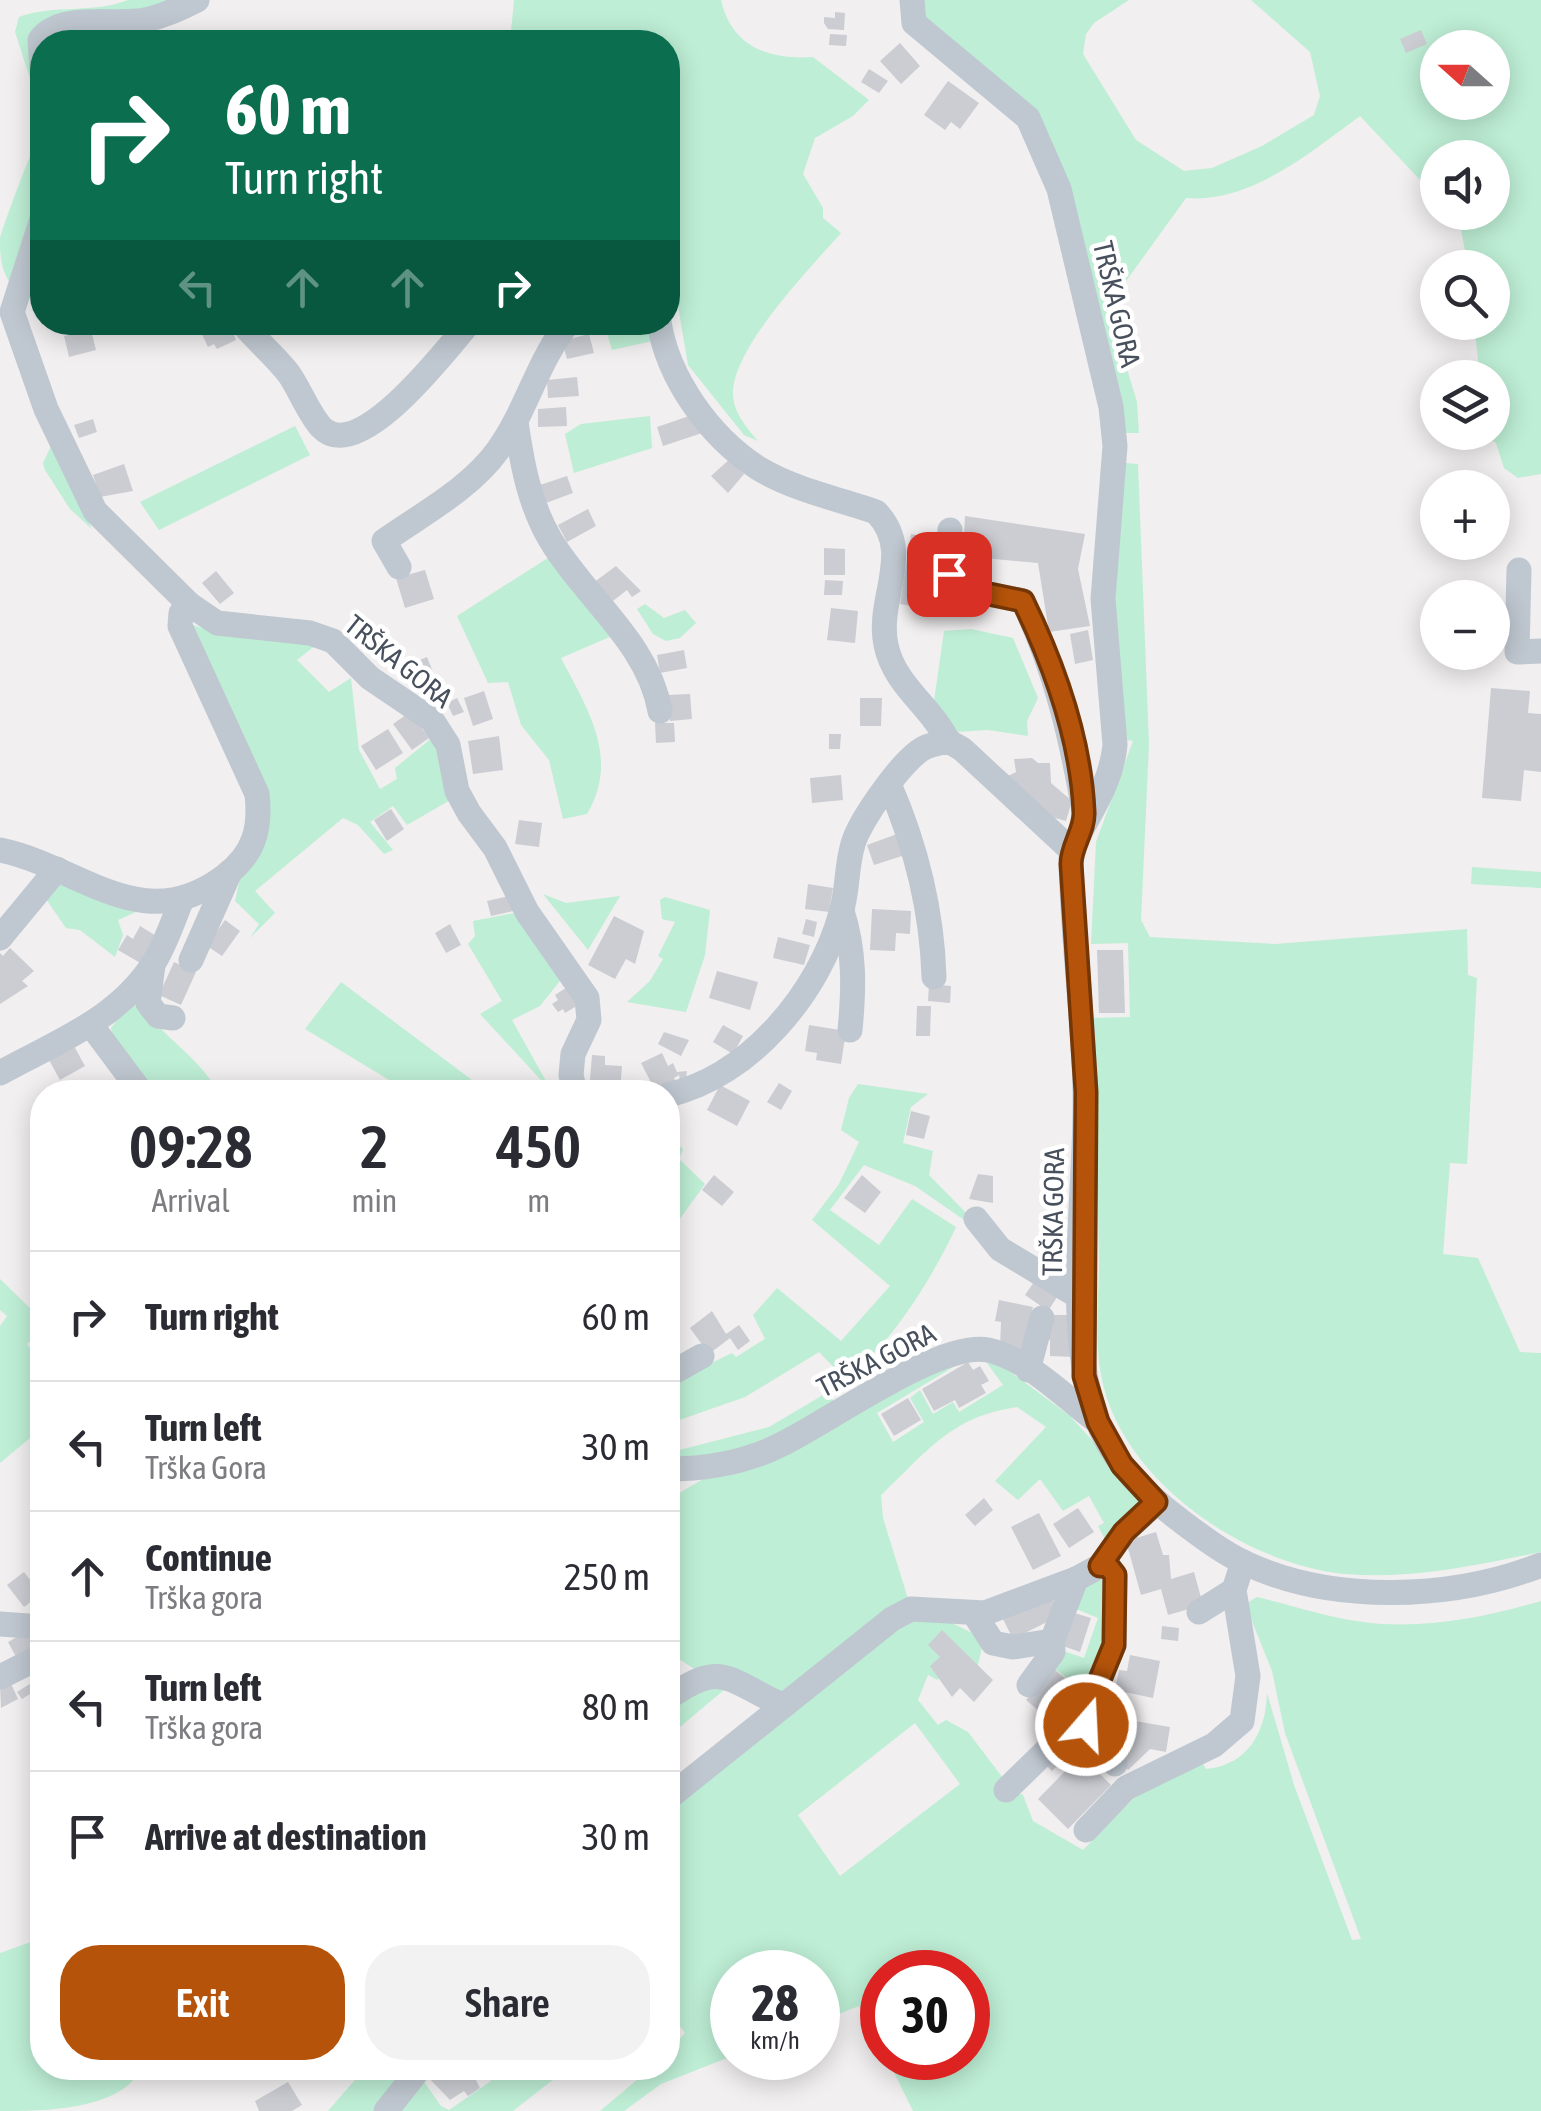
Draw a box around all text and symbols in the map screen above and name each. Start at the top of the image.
north arrow [1420,30,1510,120]
map controls [1420,30,1510,670]
text: 60 m [225,69,351,149]
icon: right [60,70,190,200]
button: sound [1420,140,1510,230]
text: Turn right [225,152,383,204]
street label: TRŠKA GORA [1087,238,1147,370]
button: search [1420,250,1510,340]
icon: left [170,260,225,315]
icon: ahead [275,260,330,315]
icon: ahead [380,260,435,315]
icon: right [485,260,540,315]
button: layers [1420,360,1510,450]
button: + [1420,470,1510,560]
pin [907,532,992,617]
icon: arrive [922,547,977,602]
button: − [1420,580,1510,670]
street label: TRŠKA GORA [339,608,459,714]
text: 09:28 [129,1112,252,1181]
text: 2 [360,1112,389,1181]
text: 450 [496,1112,581,1181]
street label: TRŠKA GORA [1036,1147,1070,1276]
text: Arrival [152,1182,230,1219]
text: min [351,1182,397,1219]
text: m [527,1182,550,1219]
icon: right [60,1289,115,1344]
text: Turn right [145,1295,279,1338]
text: 60 m [582,1295,650,1338]
street label: TRŠKA GORA [812,1317,941,1403]
text: Turn left [145,1406,261,1449]
icon: left [60,1419,115,1474]
text: 30 m [582,1425,650,1468]
text: Trška Gora [145,1449,267,1486]
text: Continue [145,1536,272,1579]
icon: ahead [60,1549,115,1604]
text: 250 m [564,1555,650,1598]
text: Trška gora [145,1579,263,1616]
text: Turn left [145,1666,261,1709]
position arrow [1034,1673,1138,1777]
icon: left [60,1679,115,1734]
text: 80 m [582,1685,650,1728]
text: Trška gora [145,1709,263,1746]
icon: arrive [60,1809,115,1864]
text: Arrive at destination [145,1815,427,1858]
text: 30 m [582,1815,650,1858]
button: Exit [60,1945,345,2060]
button: Share [365,1945,650,2060]
speed limit sign: 30 [860,1950,990,2080]
text: 28 [751,1974,798,2032]
text: km/h [750,2026,800,2054]

